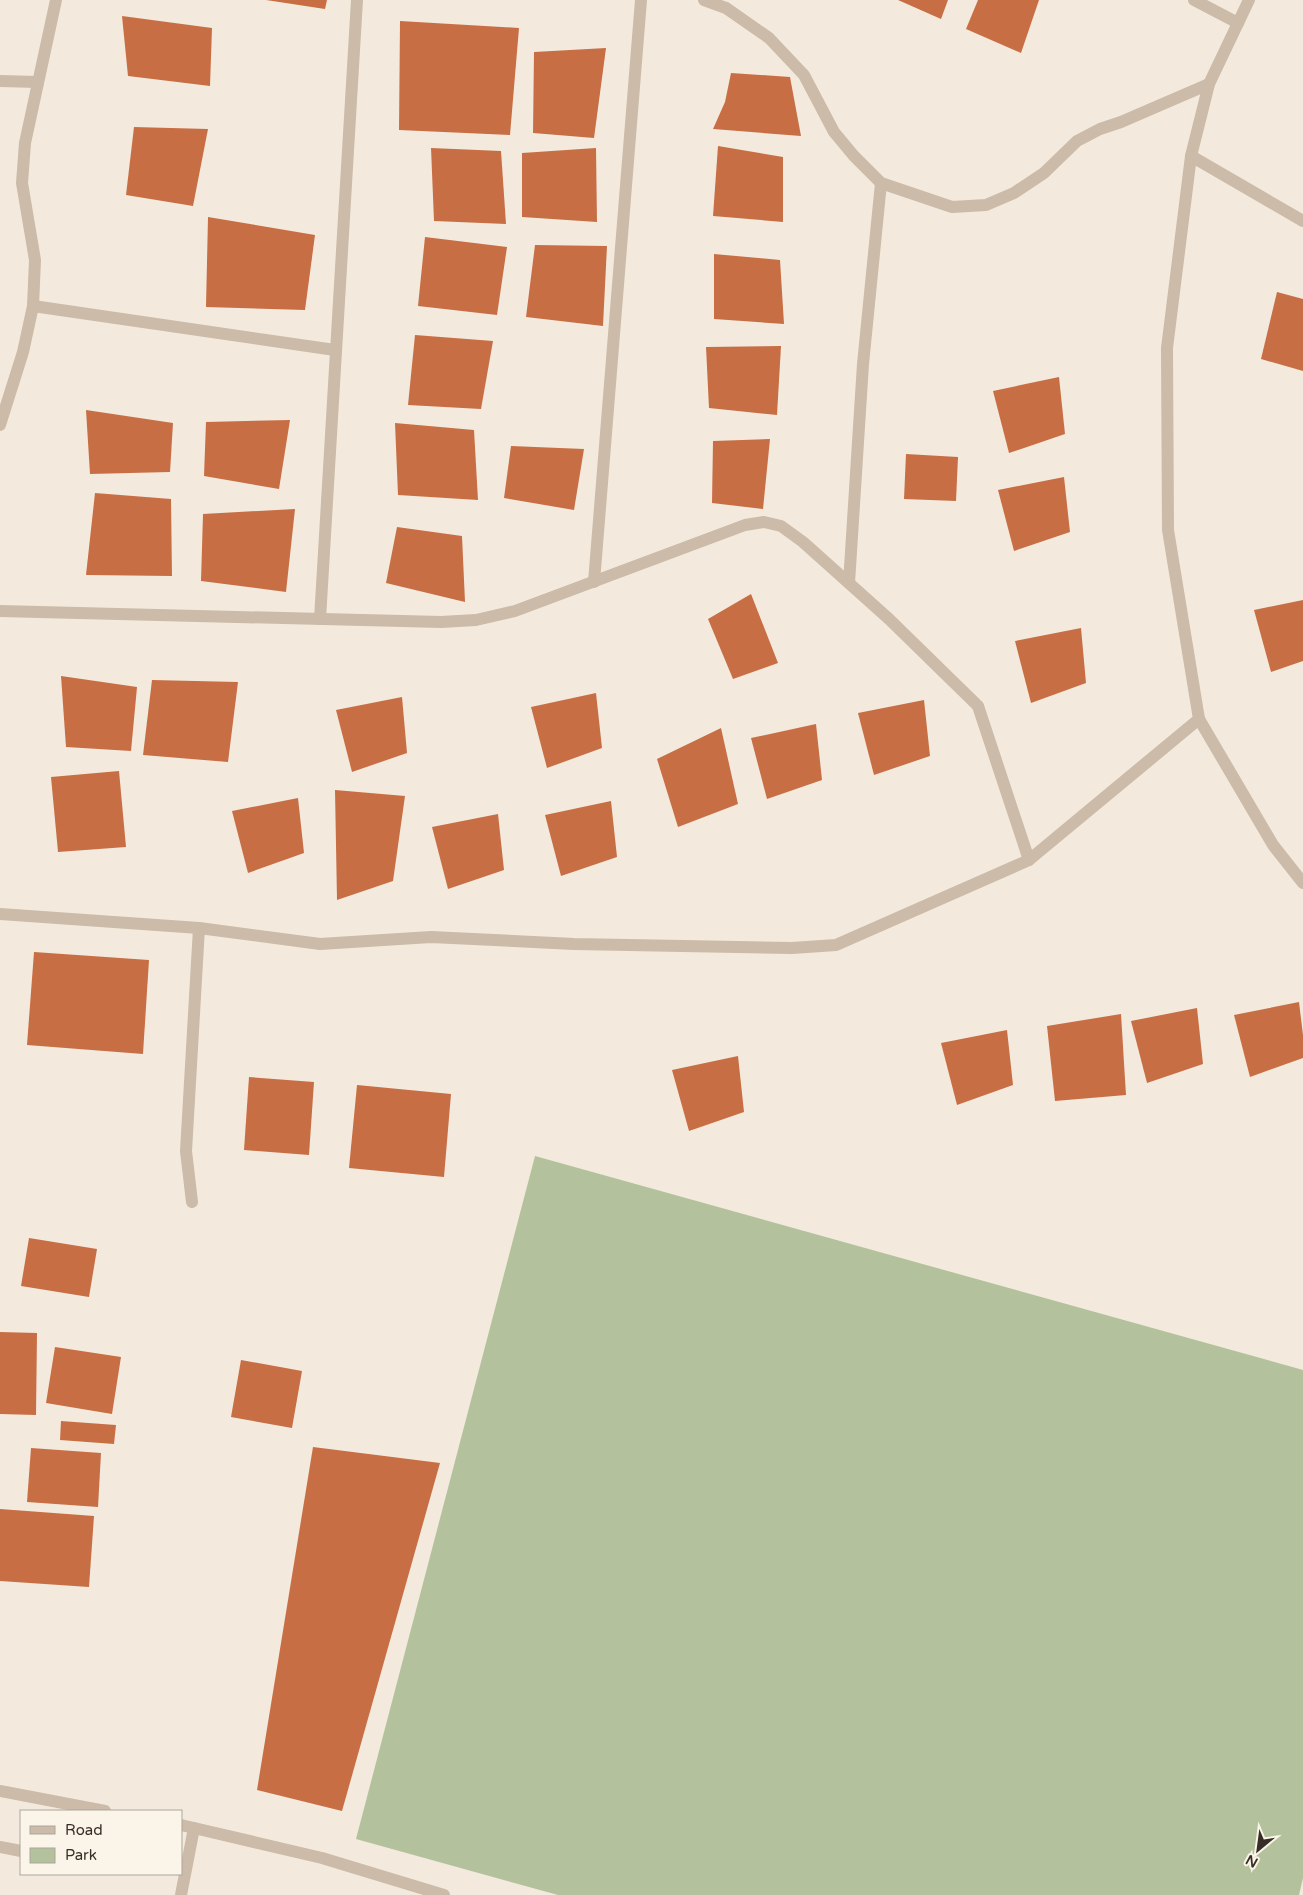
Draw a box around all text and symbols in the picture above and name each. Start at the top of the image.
legend [20,1810,182,1875]
text: Road [65,1821,103,1839]
north arrow [1233,1825,1283,1875]
text: Park [65,1846,97,1864]
text: N [1243,1851,1261,1871]

